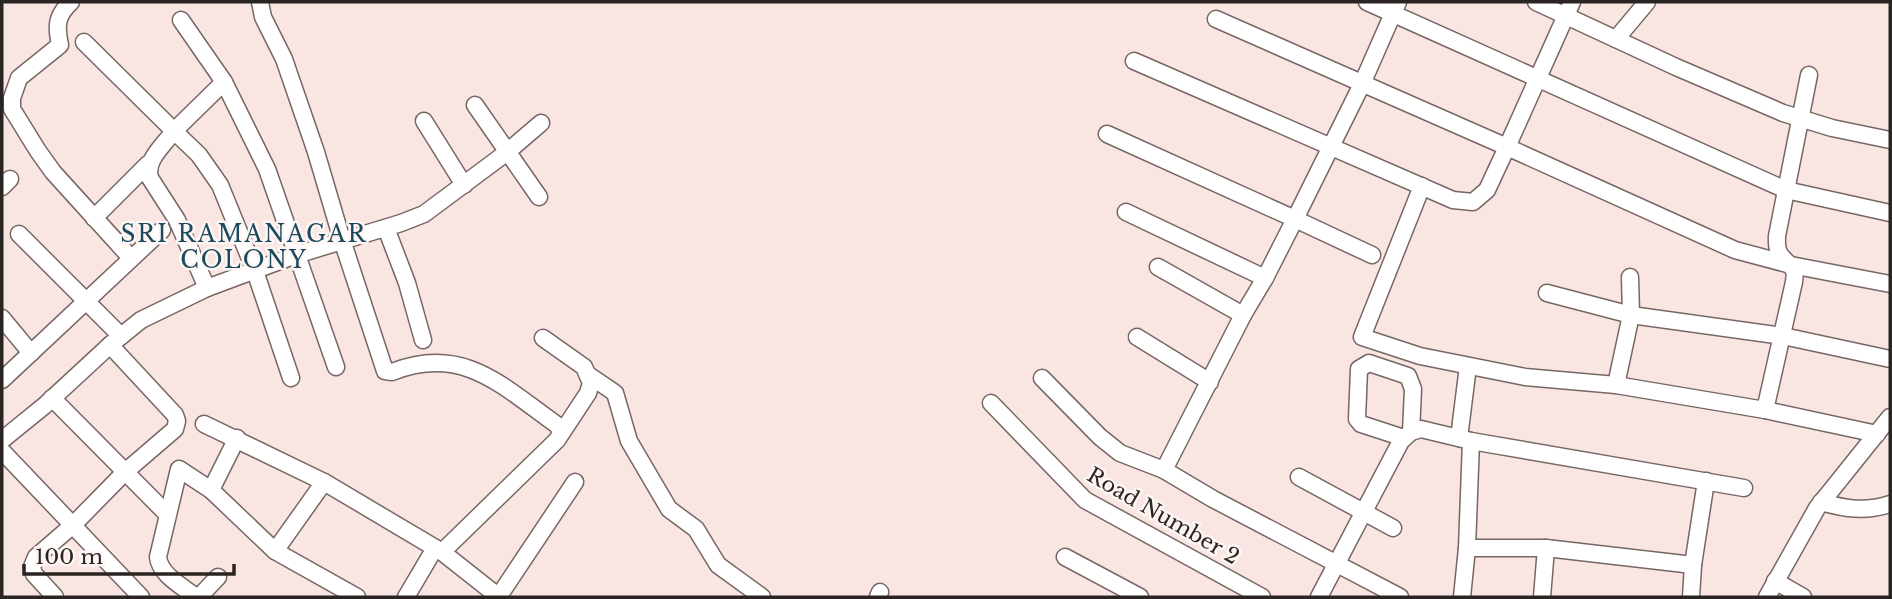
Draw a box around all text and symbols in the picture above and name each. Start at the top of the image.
district label: SRI RAMANAGAR COLONY [120,220,368,274]
street label: Road Number 2 [1082,462,1244,570]
scale bar [24,532,234,576]
text: 100 m [35,544,103,570]

